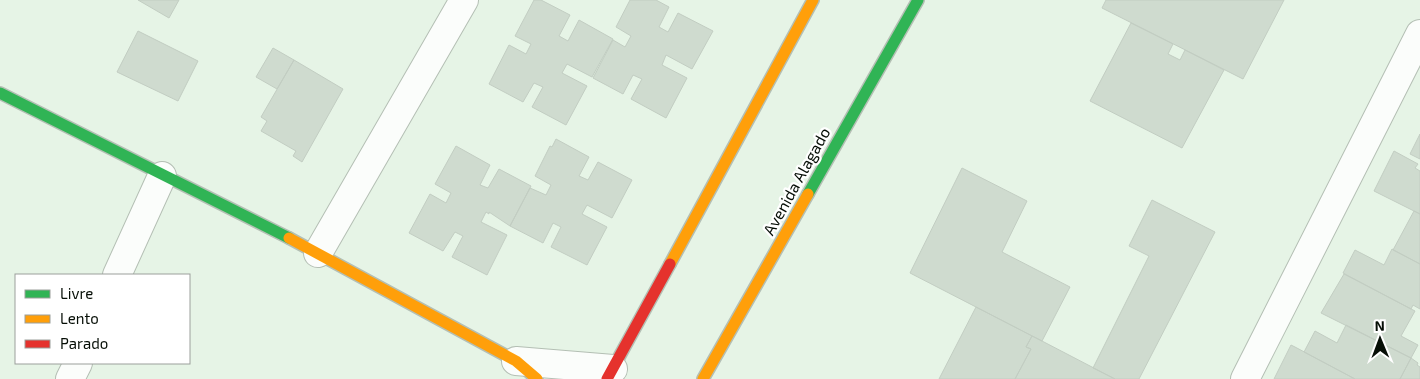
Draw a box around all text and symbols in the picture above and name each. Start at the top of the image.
street label: Avenida Alagado [759,124,833,238]
legend [15,274,190,364]
text: Livre [60,284,93,302]
text: Lento [60,309,99,327]
north arrow [1355,314,1405,364]
text: N [1375,317,1385,334]
text: Parado [60,334,108,352]

